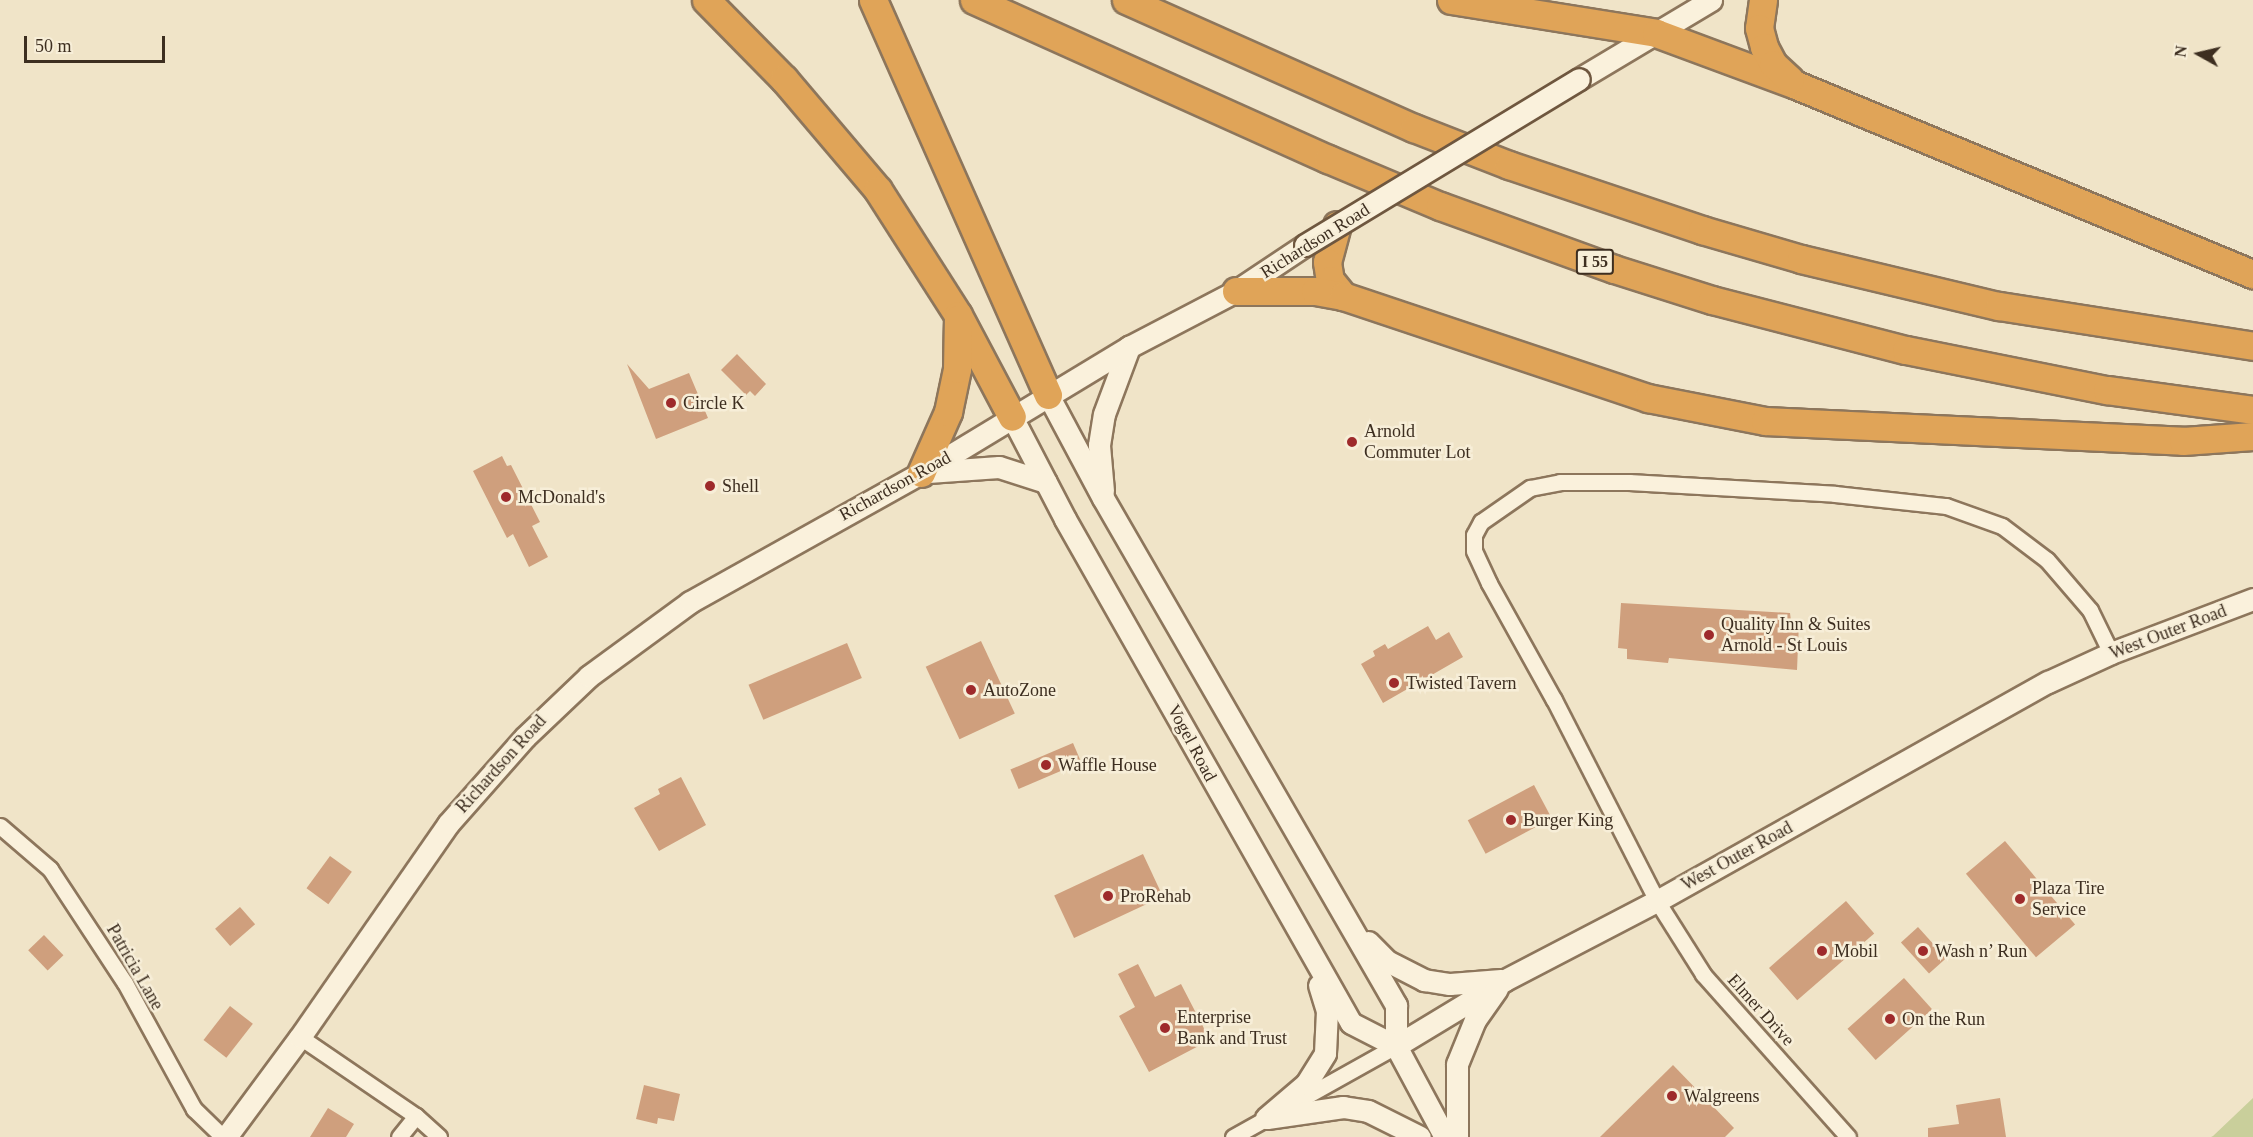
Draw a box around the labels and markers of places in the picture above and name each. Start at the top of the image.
place label: Circle K [683,392,744,414]
marker: Circle K [664,396,678,410]
place label: Arnold Commuter Lot [1364,421,1470,464]
marker: Arnold Commuter Lot [1345,435,1359,449]
place label: Shell [722,475,759,497]
marker: Shell [703,479,717,493]
place label: McDonald's [518,486,605,508]
marker: McDonald's [499,490,513,504]
place label: Quality Inn & Suites Arnold - St Louis [1721,614,1870,656]
marker: Quality Inn & Suites Arnold - St Louis [1702,628,1716,642]
place label: Twisted Tavern [1406,672,1517,694]
marker: Twisted Tavern [1387,676,1401,690]
place label: AutoZone [983,679,1056,701]
marker: AutoZone [964,683,978,697]
place label: Waffle House [1058,754,1157,776]
marker: Waffle House [1039,758,1053,772]
place label: Burger King [1523,809,1613,831]
marker: Burger King [1504,813,1518,827]
place label: Plaza Tire Service [2032,878,2105,920]
place label: ProRehab [1120,885,1191,907]
marker: ProRehab [1101,889,1115,903]
marker: Plaza Tire Service [2013,892,2027,906]
place label: Mobil [1834,940,1878,962]
place label: Wash n’ Run [1935,940,2029,962]
marker: Mobil [1815,944,1829,958]
marker: Wash n’ Run [1916,944,1930,958]
place label: Enterprise Bank and Trust [1177,1007,1287,1050]
place label: On the Run [1902,1008,1985,1030]
marker: On the Run [1883,1012,1897,1026]
marker: Enterprise Bank and Trust [1158,1021,1172,1035]
place label: Walgreens [1684,1085,1760,1107]
marker: Walgreens [1665,1089,1679,1103]

